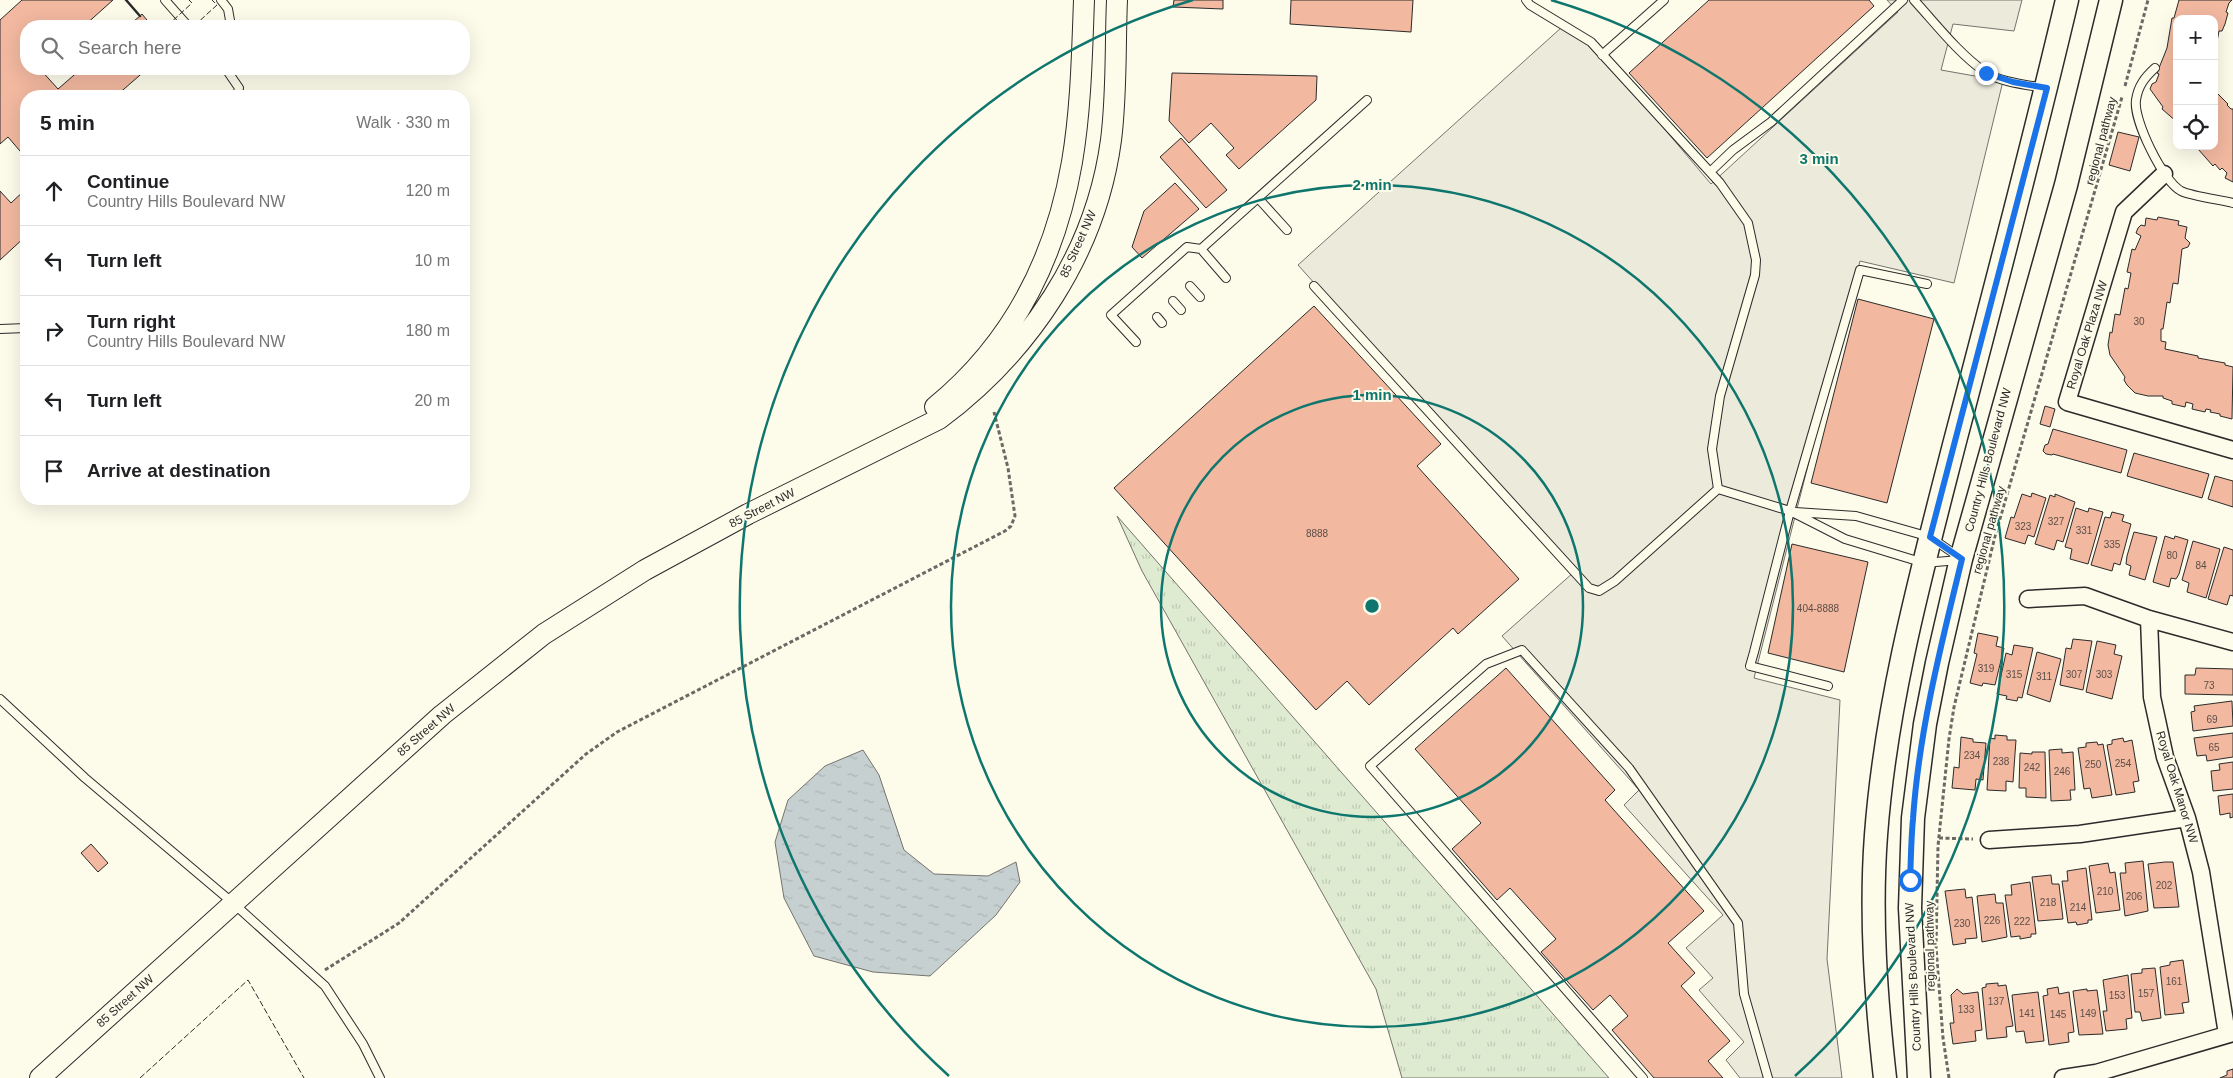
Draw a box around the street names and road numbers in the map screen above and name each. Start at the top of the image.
street label: regional pathway [2082,95,2120,187]
street label: 85 Street NW [1057,208,1099,280]
street label: Royal Oak Plaza NW [2064,278,2110,391]
street label: Country Hills Boulevard NW [1962,386,2014,534]
street label: regional pathway [1970,484,2008,576]
street label: 85 Street NW [727,485,798,531]
street label: 85 Street NW [394,701,458,759]
street label: Royal Oak Manor NW [2153,729,2201,845]
street label: regional pathway [1922,901,1938,991]
street label: Country Hills Boulevard NW [1902,902,1924,1052]
street label: 85 Street NW [94,971,157,1030]

